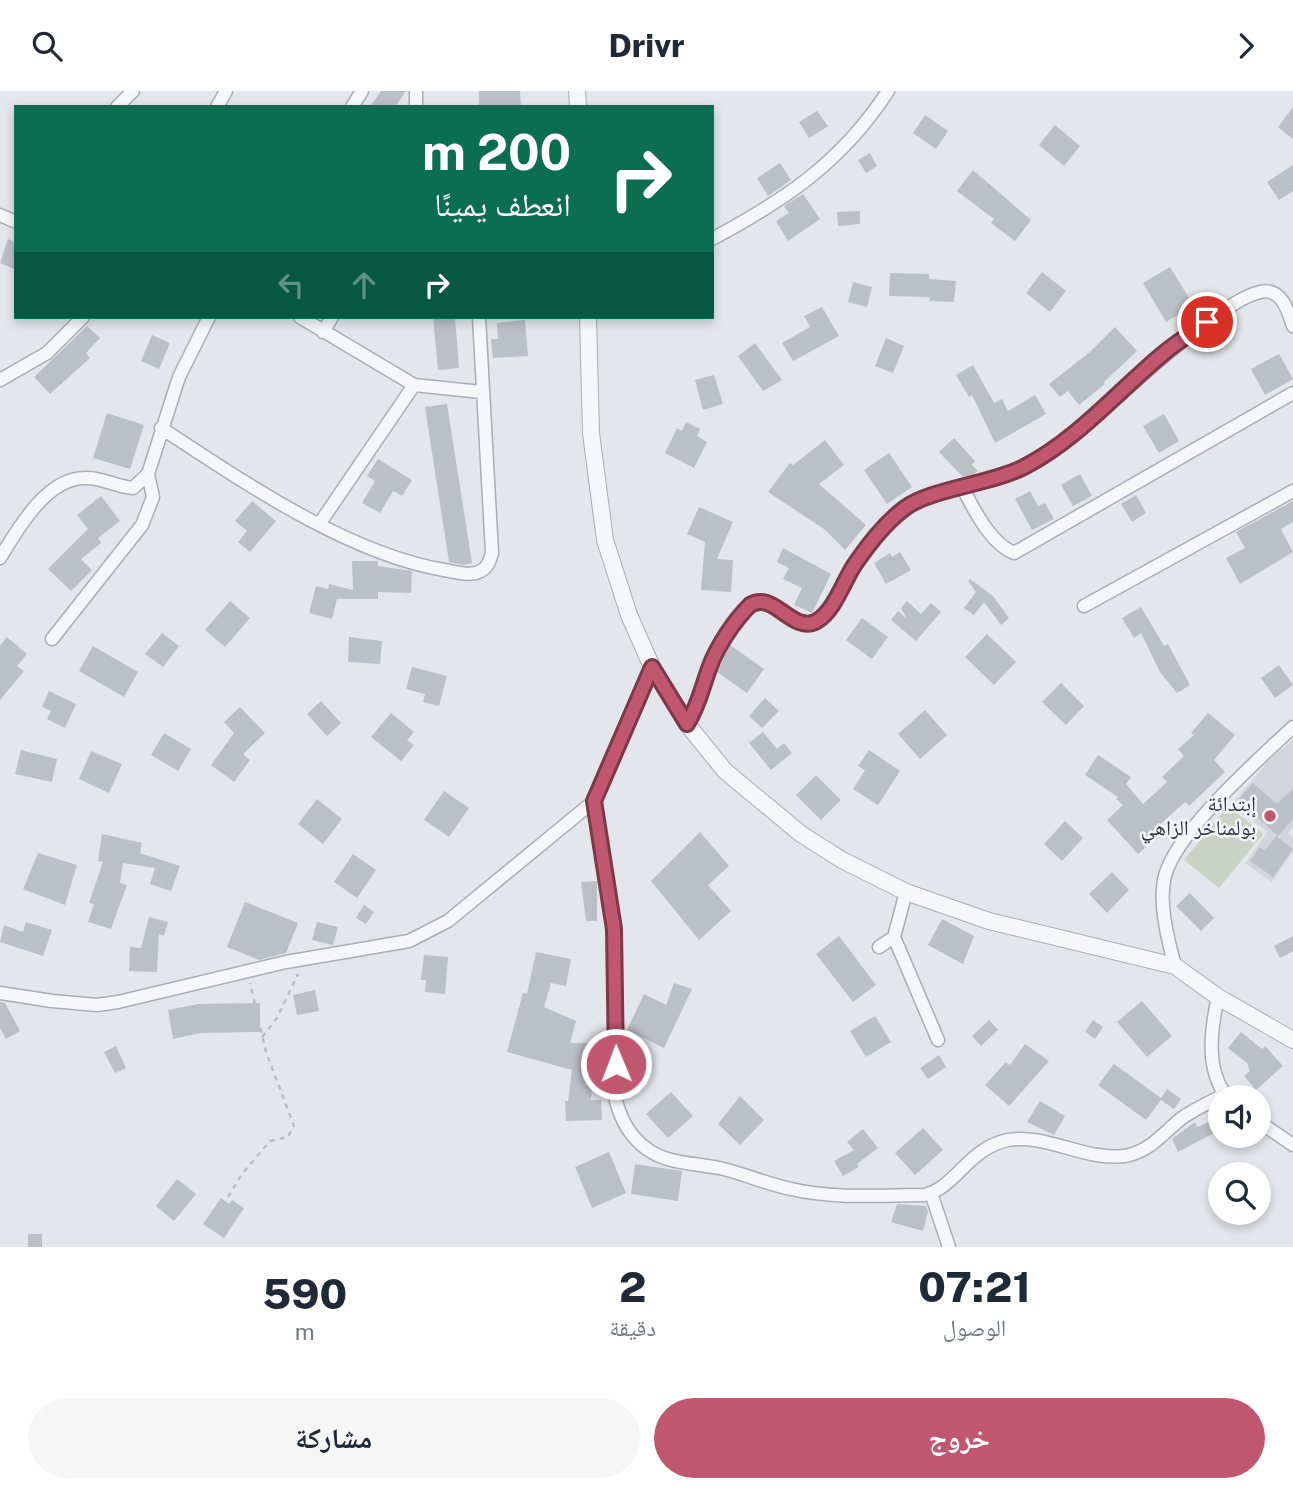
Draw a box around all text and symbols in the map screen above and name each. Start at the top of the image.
icon: search [28,27,66,65]
text: Drivr [608,27,685,64]
icon: forward [1227,27,1265,65]
text: 200 m [422,123,571,181]
icon: right [595,133,686,224]
text: انعطف يمينًا [434,186,571,223]
icon: left [272,266,310,304]
icon: ahead [345,266,383,304]
icon: right [418,266,456,304]
pin [1177,292,1237,352]
icon: arrive [1188,303,1226,341]
place label: إبتدائة بولمناخر الزاهي [1141,791,1256,844]
marker: إبتدائة بولمناخر الزاهي [1262,808,1278,824]
position arrow [579,1027,653,1101]
map controls [1208,1085,1271,1225]
button: sound [1208,1085,1271,1148]
button: search [1208,1162,1271,1225]
text: 2 [619,1262,646,1311]
text: 07:21 [918,1262,1031,1311]
text: 590 [262,1269,347,1318]
text: دقيقة [609,1314,656,1341]
text: الوصول [943,1314,1006,1341]
text: m [295,1318,315,1345]
button: مشاركة [28,1398,640,1478]
button: خروج [654,1398,1265,1478]

